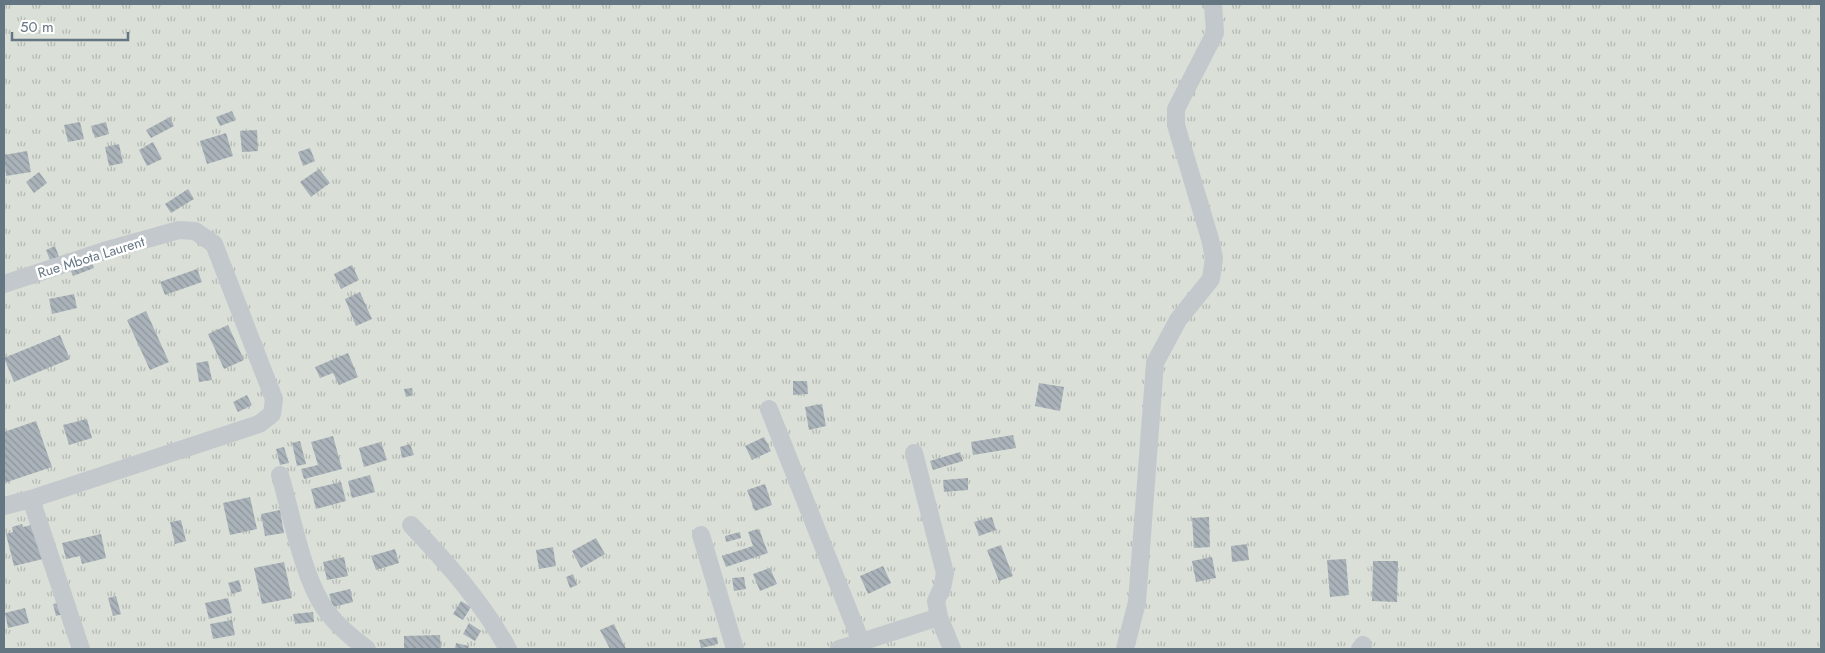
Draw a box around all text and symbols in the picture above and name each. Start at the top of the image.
scale bar [12,10,129,42]
text: 50 m [20,16,54,38]
street label: Rue Mbota Laurent [35,231,147,283]

